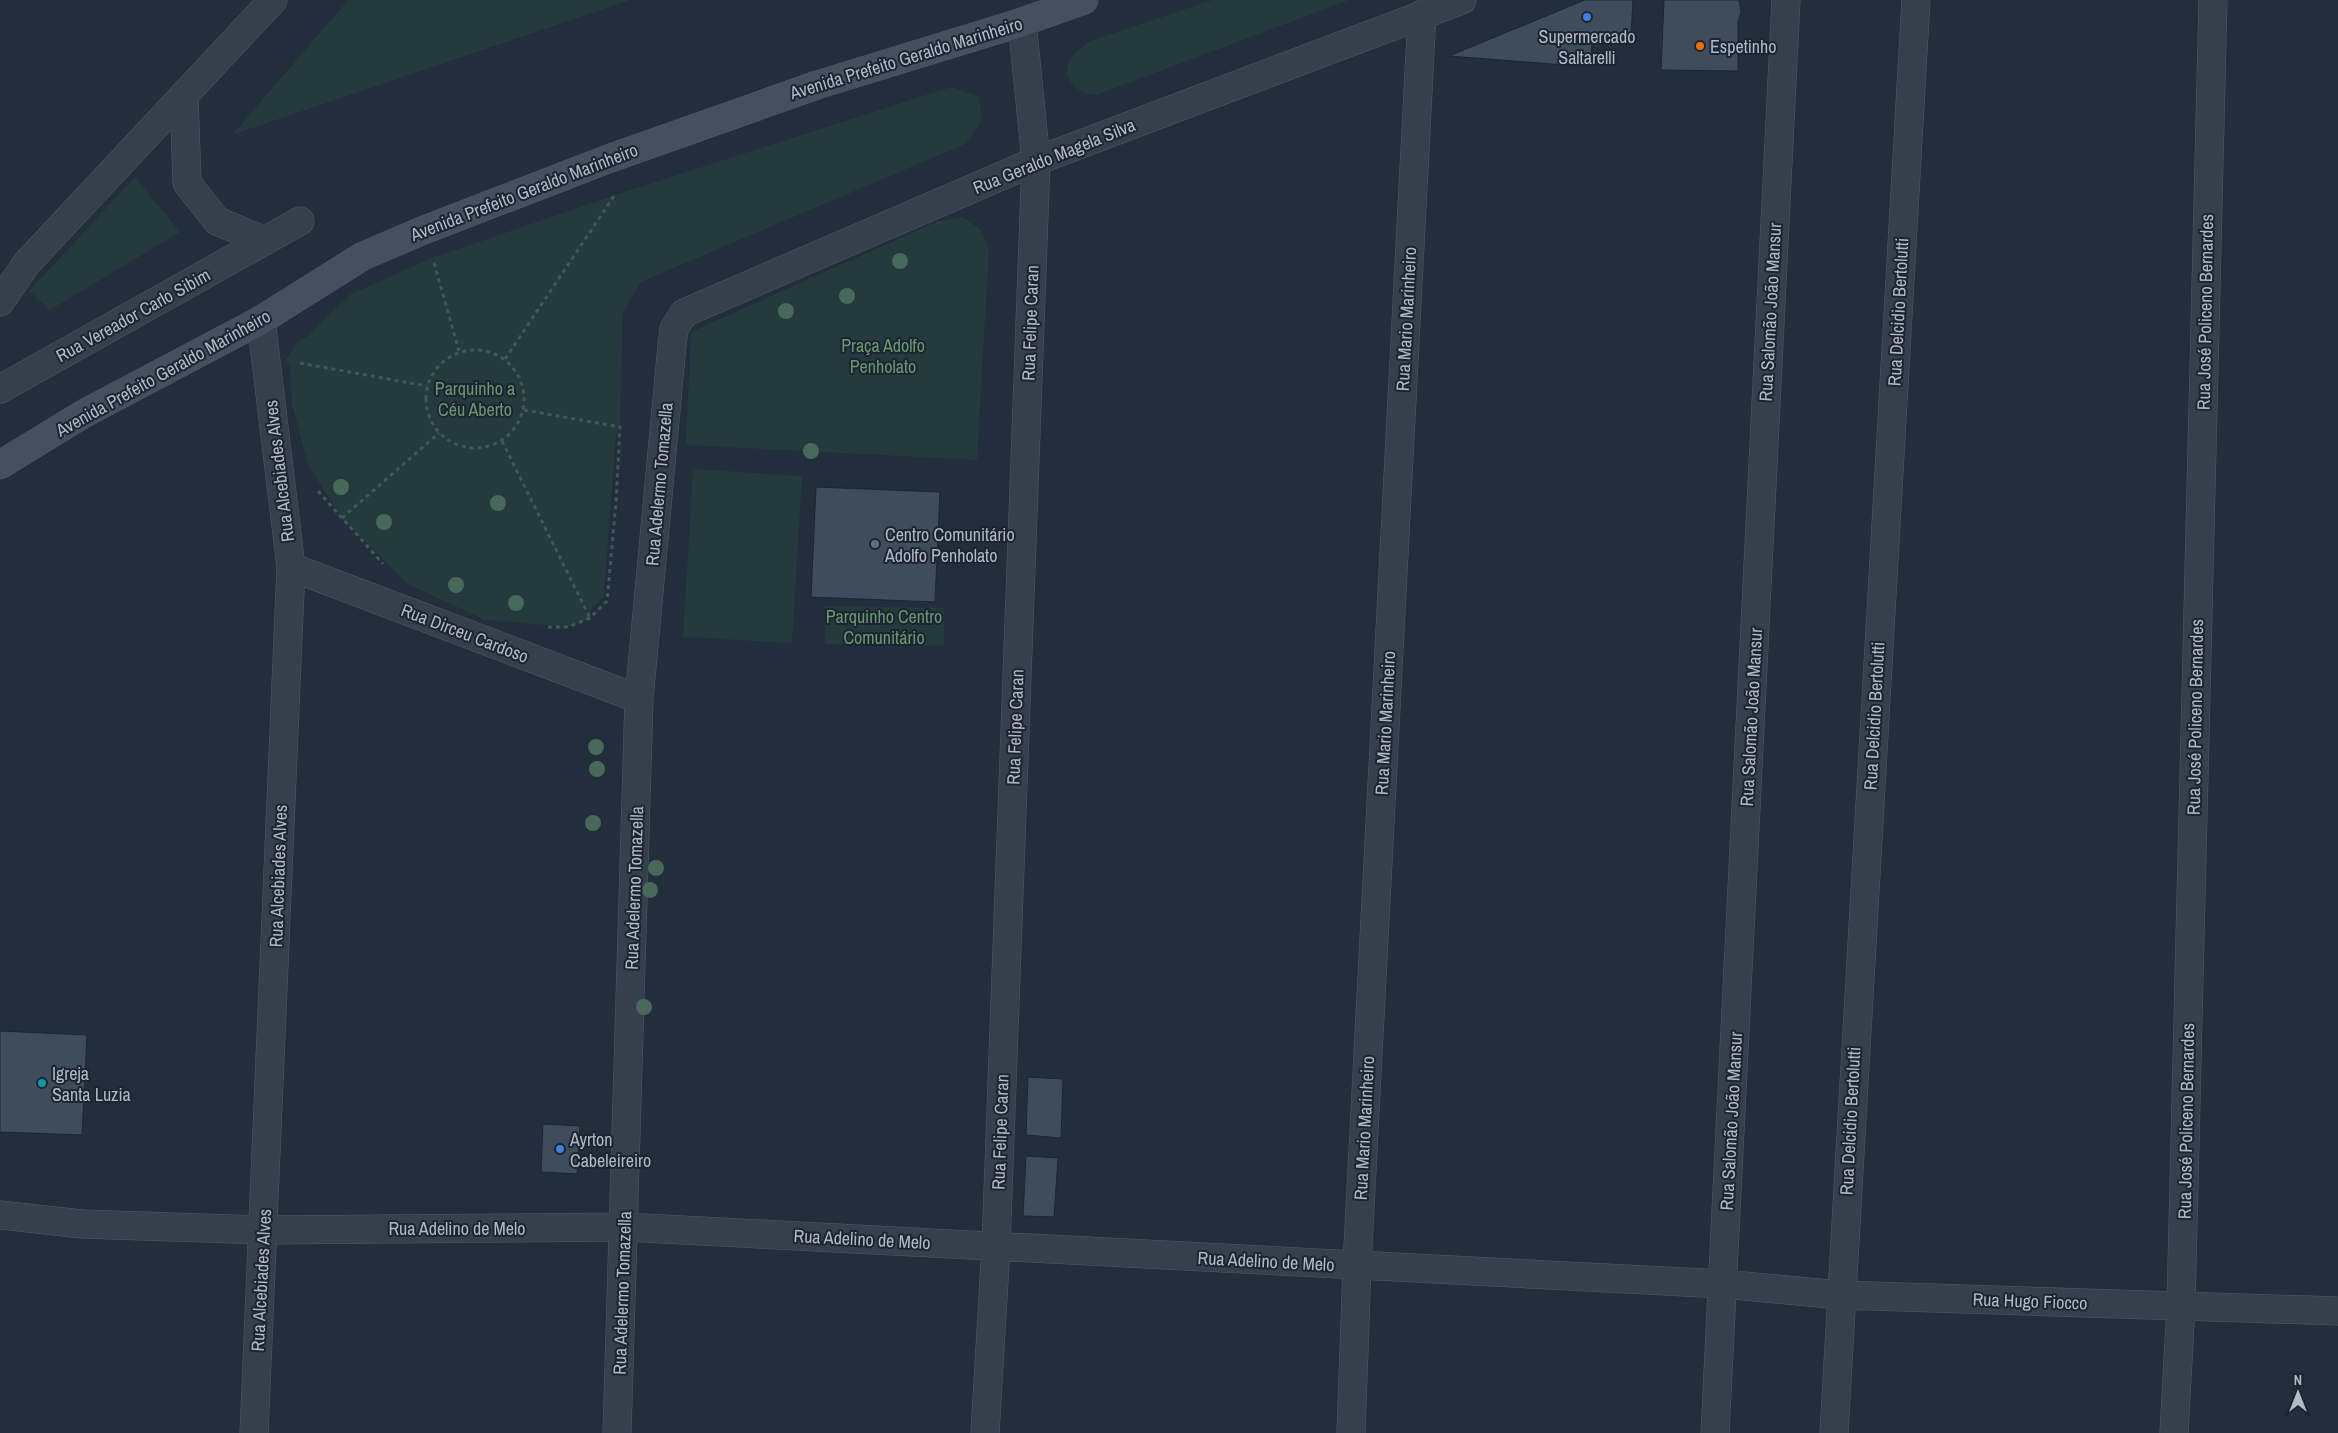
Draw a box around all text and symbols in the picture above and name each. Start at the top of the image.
street label: Avenida Prefeito Geraldo Marinheiro [786,11,1025,106]
marker: Supermercado Saltarelli [1581,11,1593,23]
place label: Supermercado Saltarelli [1539,24,1635,70]
place label: Espetinho [1710,34,1776,59]
marker: Espetinho [1694,40,1706,52]
street label: Rua Geraldo Magela Silva [969,112,1139,200]
street label: Avenida Prefeito Geraldo Marinheiro [406,137,641,247]
street label: Rua José Policeno Bernardes [2191,214,2219,410]
street label: Rua Salomão João Mansur [1753,222,1787,402]
street label: Rua Delcidio Bertolutti [1882,237,1914,387]
street label: Rua Mario Marinheiro [1390,246,1422,392]
street label: Rua Vereador Carlo Sibim [51,262,215,368]
street label: Rua Felipe Caran [1015,265,1045,381]
street label: Avenida Prefeito Geraldo Marinheiro [50,303,275,443]
park label: Praça Adolfo Penholato [841,333,925,379]
park label: Parquinho a Céu Aberto [435,376,515,422]
street label: Rua Alcebiades Alves [258,399,300,543]
street label: Rua Adelermo Tomazella [639,401,679,567]
place label: Centro Comunitário Adolfo Penholato [884,522,1015,568]
marker: Centro Comunitário Adolfo Penholato [869,538,881,550]
street label: Rua Dirceu Cardoso [398,597,532,669]
park label: Parquinho Centro Comunitário [826,604,942,650]
street label: Rua José Policeno Bernardes [2181,619,2209,815]
street label: Rua Salomão João Mansur [1734,627,1768,807]
street label: Rua Delcidio Bertolutti [1858,641,1890,791]
street label: Rua Mario Marinheiro [1369,650,1401,796]
street label: Rua Felipe Caran [1000,669,1030,785]
street label: Rua Alcebiades Alves [263,804,293,948]
street label: Rua Adelermo Tomazella [619,806,649,970]
street label: Rua José Policeno Bernardes [2172,1023,2200,1219]
street label: Rua Salomão João Mansur [1714,1031,1748,1211]
street label: Rua Delcidio Bertolutti [1834,1046,1866,1196]
street label: Rua Mario Marinheiro [1348,1055,1380,1201]
place label: Igreja Santa Luzia [52,1061,131,1107]
street label: Rua Felipe Caran [985,1074,1015,1190]
marker: Igreja Santa Luzia [36,1077,48,1089]
place label: Ayrton Cabeleireiro [569,1127,651,1173]
marker: Ayrton Cabeleireiro [554,1143,566,1155]
street label: Rua Alcebiades Alves [245,1208,277,1352]
street label: Rua Adelermo Tomazella [607,1211,637,1375]
street label: Rua Adelino de Melo [388,1216,526,1241]
street label: Rua Adelino de Melo [793,1223,931,1255]
street label: Rua Adelino de Melo [1197,1245,1335,1277]
street label: Rua Hugo Fiocco [1972,1287,2088,1315]
north arrow [2273,1368,2323,1418]
text: N [2294,1371,2302,1389]

